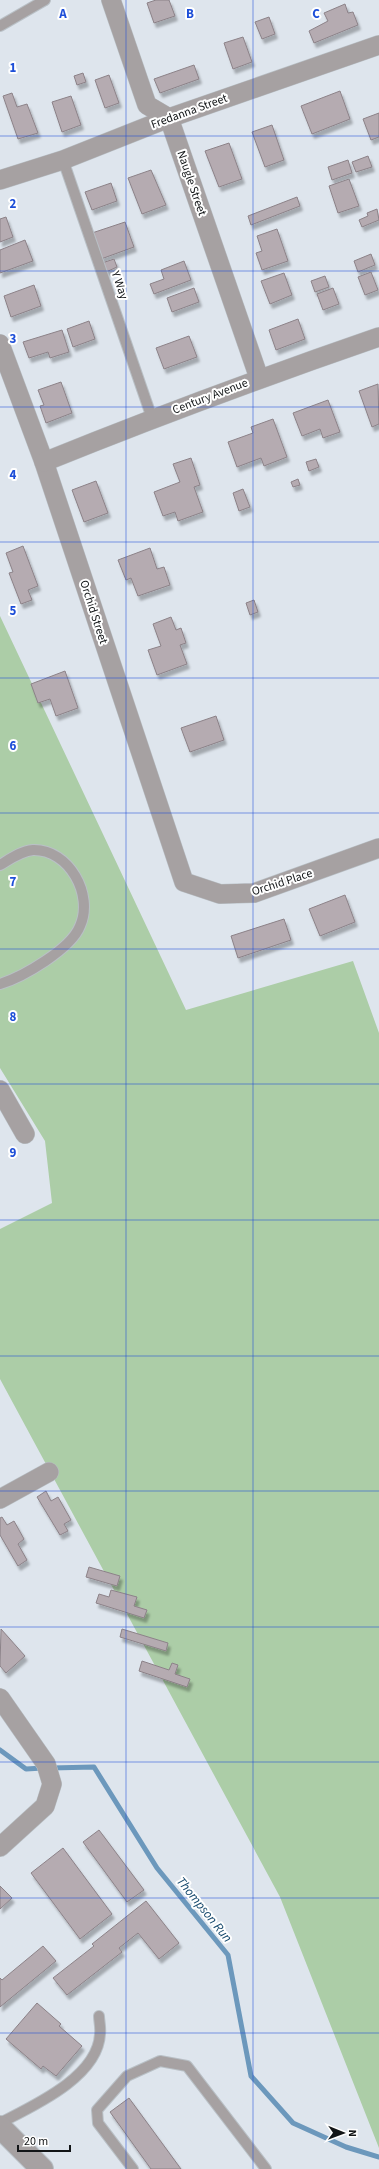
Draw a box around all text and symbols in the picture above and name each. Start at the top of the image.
text: A [58,5,67,23]
text: B [186,5,194,23]
text: C [312,5,320,23]
text: 1 [10,59,17,77]
street label: Fredanna Street [149,90,230,133]
street label: Naugle Street [172,148,211,218]
text: 2 [10,195,17,213]
street label: Y Way [106,268,132,302]
text: 3 [10,330,17,348]
street label: Century Avenue [170,374,250,419]
text: 4 [10,466,17,484]
street label: Orchid Street [75,578,112,646]
text: 5 [10,602,17,620]
text: 6 [10,737,17,755]
street label: Orchid Place [250,865,315,900]
text: 7 [10,873,17,891]
text: 8 [10,1008,17,1026]
text: 9 [10,1144,17,1162]
water label: Thompson Run [172,1873,236,1946]
north arrow [323,2113,363,2153]
scale bar [18,2127,70,2153]
text: N [345,2129,360,2137]
text: 20 m [24,2133,48,2150]

